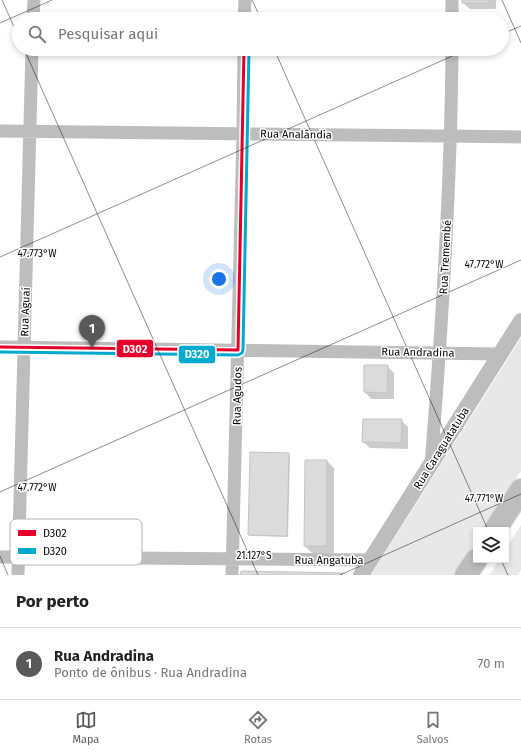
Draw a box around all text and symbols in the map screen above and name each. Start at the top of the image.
search box [12,12,509,56]
icon: search [26,23,48,45]
text: Pesquisar aqui [58,25,158,43]
street label: Rua Analândia [260,127,332,142]
street label: Rua Tremembé [437,219,454,295]
text: 47.773°W [17,248,57,260]
text: 47.772°W [464,259,504,271]
your location [209,269,229,289]
street label: Rua Aguaí [18,287,33,337]
pin: 1 [79,315,105,348]
line badge: D302 [116,339,154,358]
text: D302 [123,343,148,356]
line badge: D320 [178,345,216,364]
street label: Rua Andradina [381,345,455,360]
text: D320 [185,348,210,361]
street label: Rua Agudos [230,367,245,425]
street label: Rua Caraguatatuba [411,405,472,492]
text: 47.772°W [17,482,57,494]
text: 47.771°W [465,493,504,505]
legend [10,519,142,565]
text: D302 [43,527,67,540]
map controls [473,527,509,563]
button: layers [473,527,509,563]
text: D320 [43,545,67,558]
text: 21.127°S [237,550,272,562]
street label: Rua Angatuba [295,554,364,567]
text: Por perto [16,591,89,612]
text: Rua Andradina [54,647,154,665]
text: 1 [26,656,32,671]
text: 70 m [478,656,505,671]
text: Ponto de ônibus · Rua Andradina [54,665,247,680]
tab: Mapa [72,709,99,746]
tab: Rotas [244,709,272,746]
tab: Salvos [417,709,449,746]

